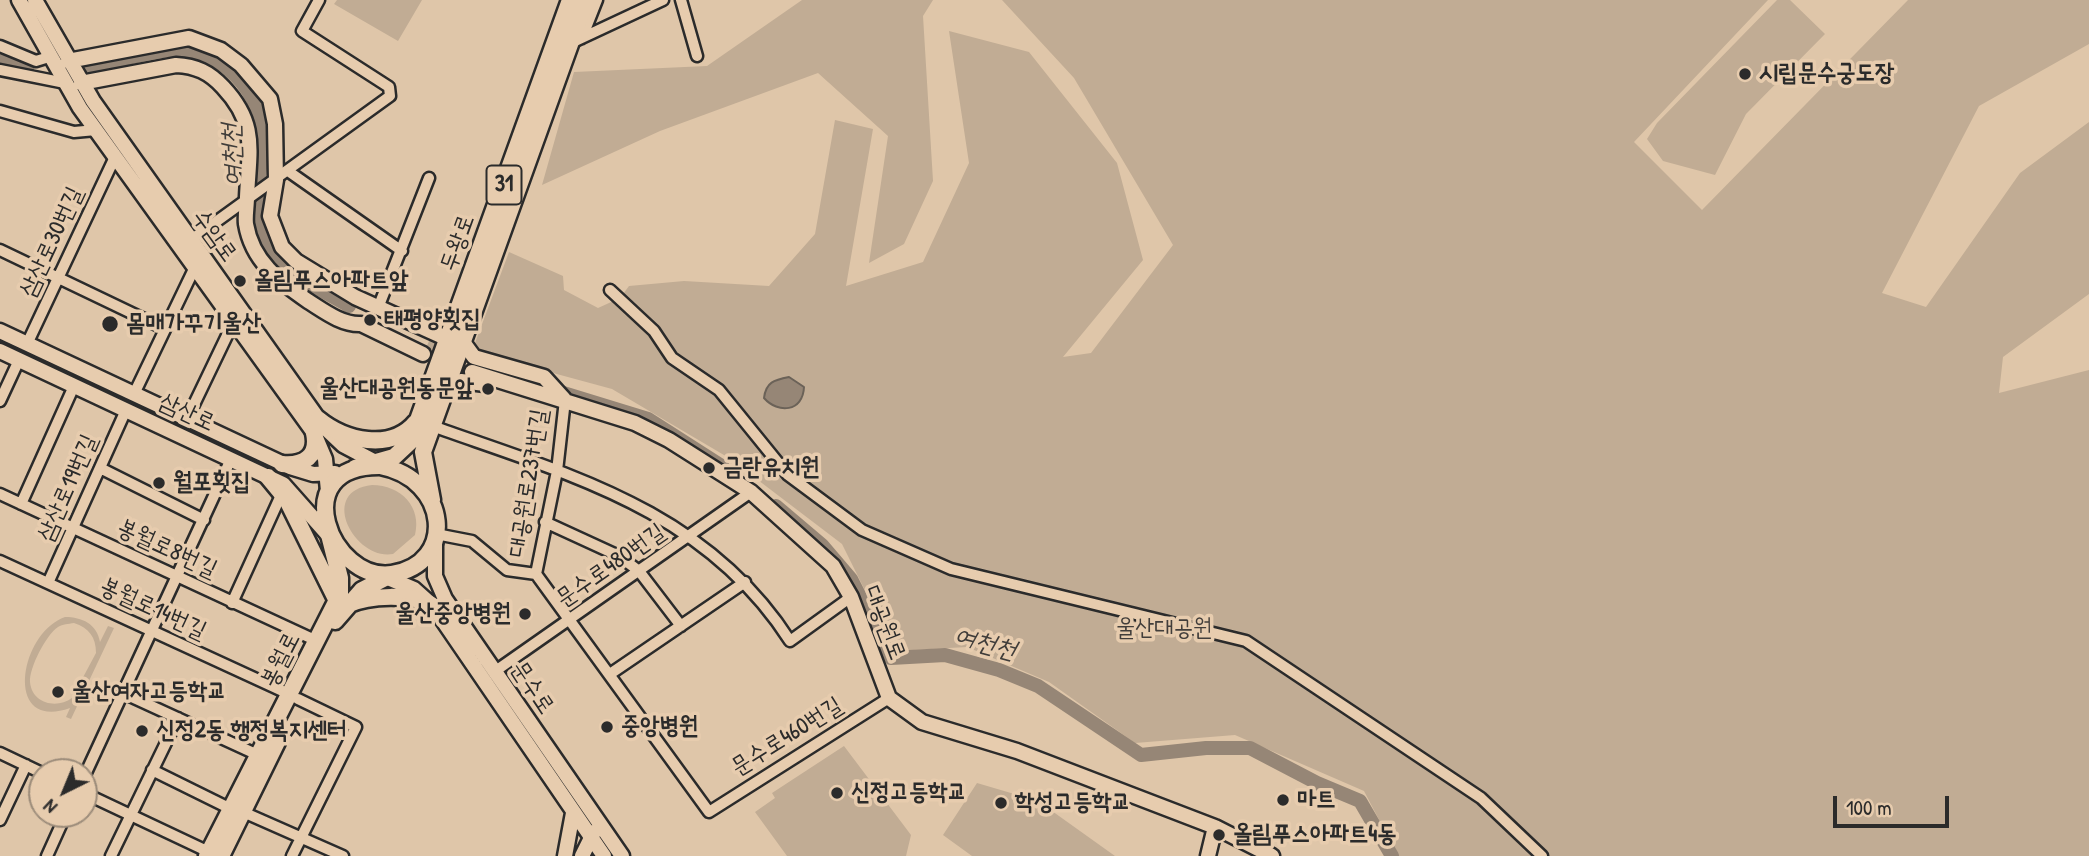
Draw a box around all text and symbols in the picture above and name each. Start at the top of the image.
place label: 시립문수궁도장 [1759,60,1894,88]
marker: 시립문수궁도장 [1737,66,1753,82]
water label: 여천천 [216,123,250,187]
road number: 31 [486,166,522,204]
street label: 삼산로30번길 [14,182,90,302]
street label: 수암로 [185,204,243,268]
street label: 두왕로 [435,211,481,275]
place label: 올림푸스아파트앞 [254,267,408,295]
marker: 올림푸스아파트앞 [232,273,248,289]
place label: 태평양횟집 [384,306,481,334]
place label: 몸매가꾸기울산 [126,310,261,338]
marker: 태평양횟집 [362,312,378,328]
marker: 몸매가꾸기울산 [100,314,120,334]
place label: 울산대공원동문앞 [320,375,474,403]
marker: 울산대공원동문앞 [480,381,496,397]
street label: 삼산로 [155,388,219,438]
street label: 대공원로237번길 [503,407,555,559]
street label: 삼산로19번길 [32,430,104,546]
place label: 금란유치원 [723,454,820,482]
marker: 금란유치원 [701,460,717,476]
place label: 월포횟집 [173,469,250,497]
marker: 월포횟집 [151,475,167,491]
street label: 봉월로8번길 [112,513,222,585]
street label: 문수로480번길 [551,518,671,614]
street label: 봉월로14번길 [95,572,211,646]
street label: 대공원로 [857,582,911,664]
place label: 울산중앙병원 [395,600,511,628]
marker: 울산중앙병원 [517,606,533,622]
park label: 울산대공원 [1116,615,1212,643]
water label: 여천천 [951,621,1019,667]
street label: 봉월로 [255,628,307,692]
street label: 문수로 [504,656,560,720]
place label: 울산여자고등학교 [72,678,226,706]
marker: 울산여자고등학교 [50,684,66,700]
street label: 문수로460번길 [726,691,848,783]
place label: 중앙병원 [621,713,698,741]
place label: 신정2동 행정복지센터 [156,717,347,745]
marker: 중앙병원 [599,719,615,735]
marker: 신정2동 행정복지센터 [134,723,150,739]
north arrow [28,758,98,828]
place label: 신정고등학교 [851,779,967,807]
scale bar [1837,782,1952,826]
marker: 신정고등학교 [829,785,845,801]
place label: 마트 [1297,786,1336,814]
place label: 학성고등학교 [1015,789,1131,817]
marker: 마트 [1275,792,1291,808]
text: 100 m [1846,793,1892,822]
text: N [37,794,63,820]
marker: 학성고등학교 [993,795,1009,811]
place label: 올림푸스아파트4동 [1233,821,1396,849]
marker: 올림푸스아파트4동 [1211,827,1227,843]

